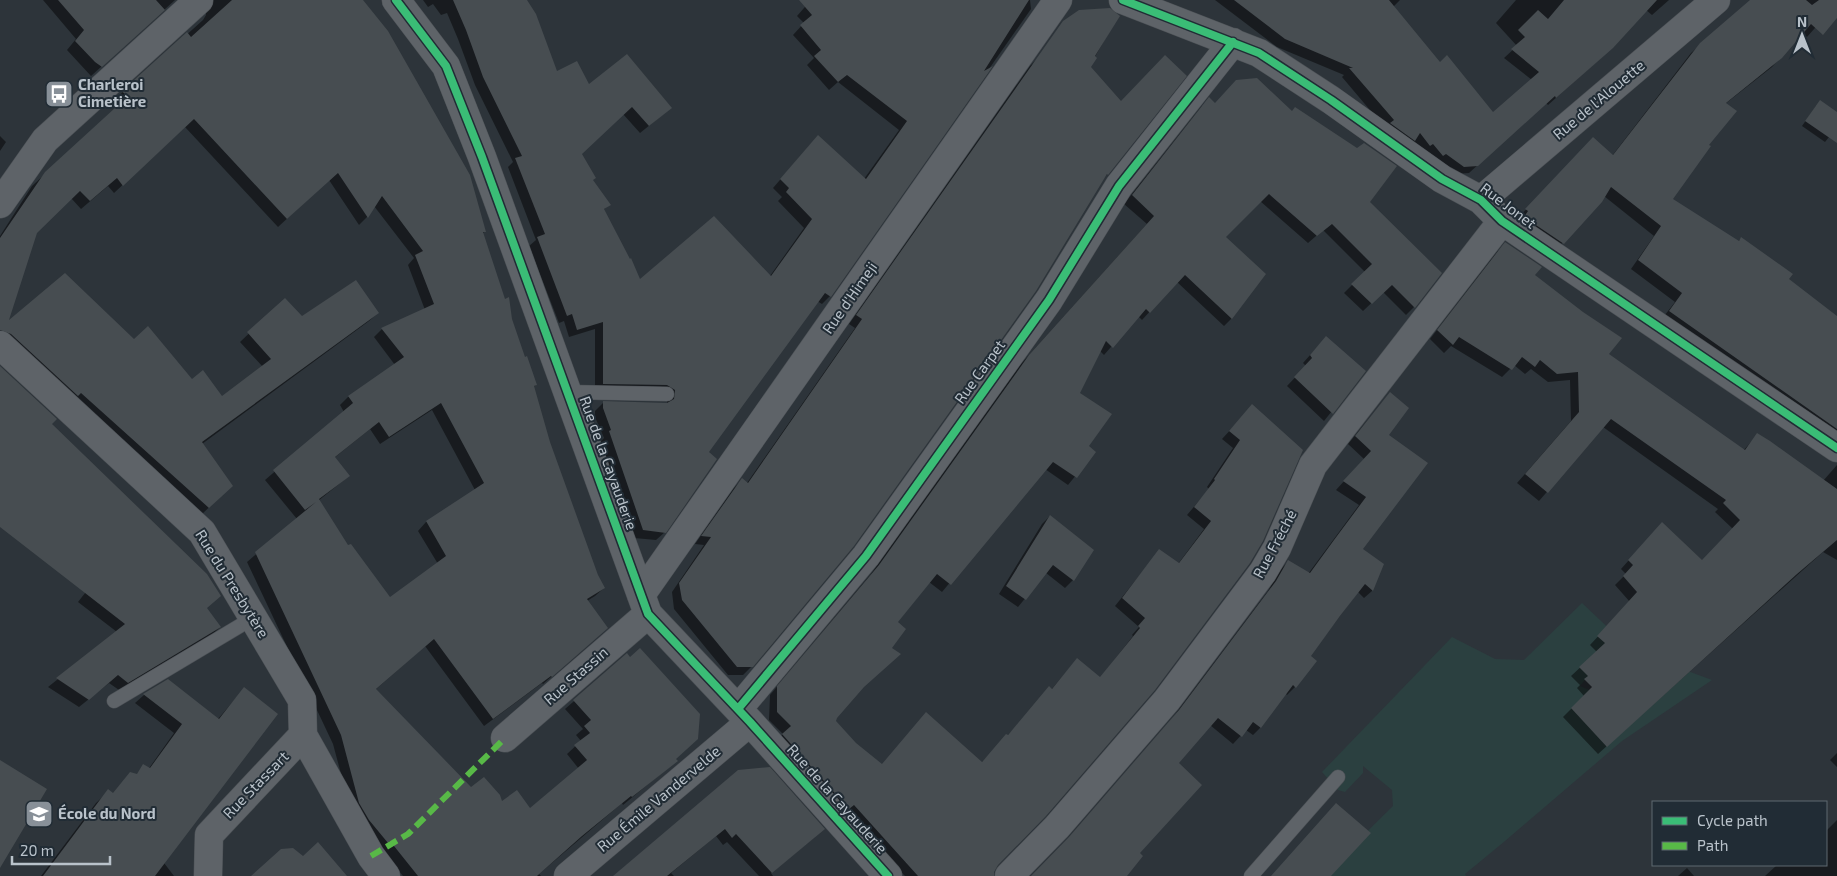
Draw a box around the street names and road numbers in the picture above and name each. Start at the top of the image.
street label: Rue de l'Alouette [1549,56,1648,143]
street label: Rue Jonet [1477,178,1540,232]
street label: Rue d'Himeji [818,258,881,337]
street label: Rue Carpet [950,336,1009,407]
street label: Rue de la Cayauderie [576,393,642,532]
street label: Rue Fréché [1249,506,1300,581]
street label: Rue du Presbytère [192,526,273,641]
street label: Rue Stassin [540,642,611,708]
street label: Rue de la Cayauderie [784,740,892,857]
street label: Rue Émile Vandervelde [593,741,724,855]
street label: Rue Stassart [219,747,292,822]

